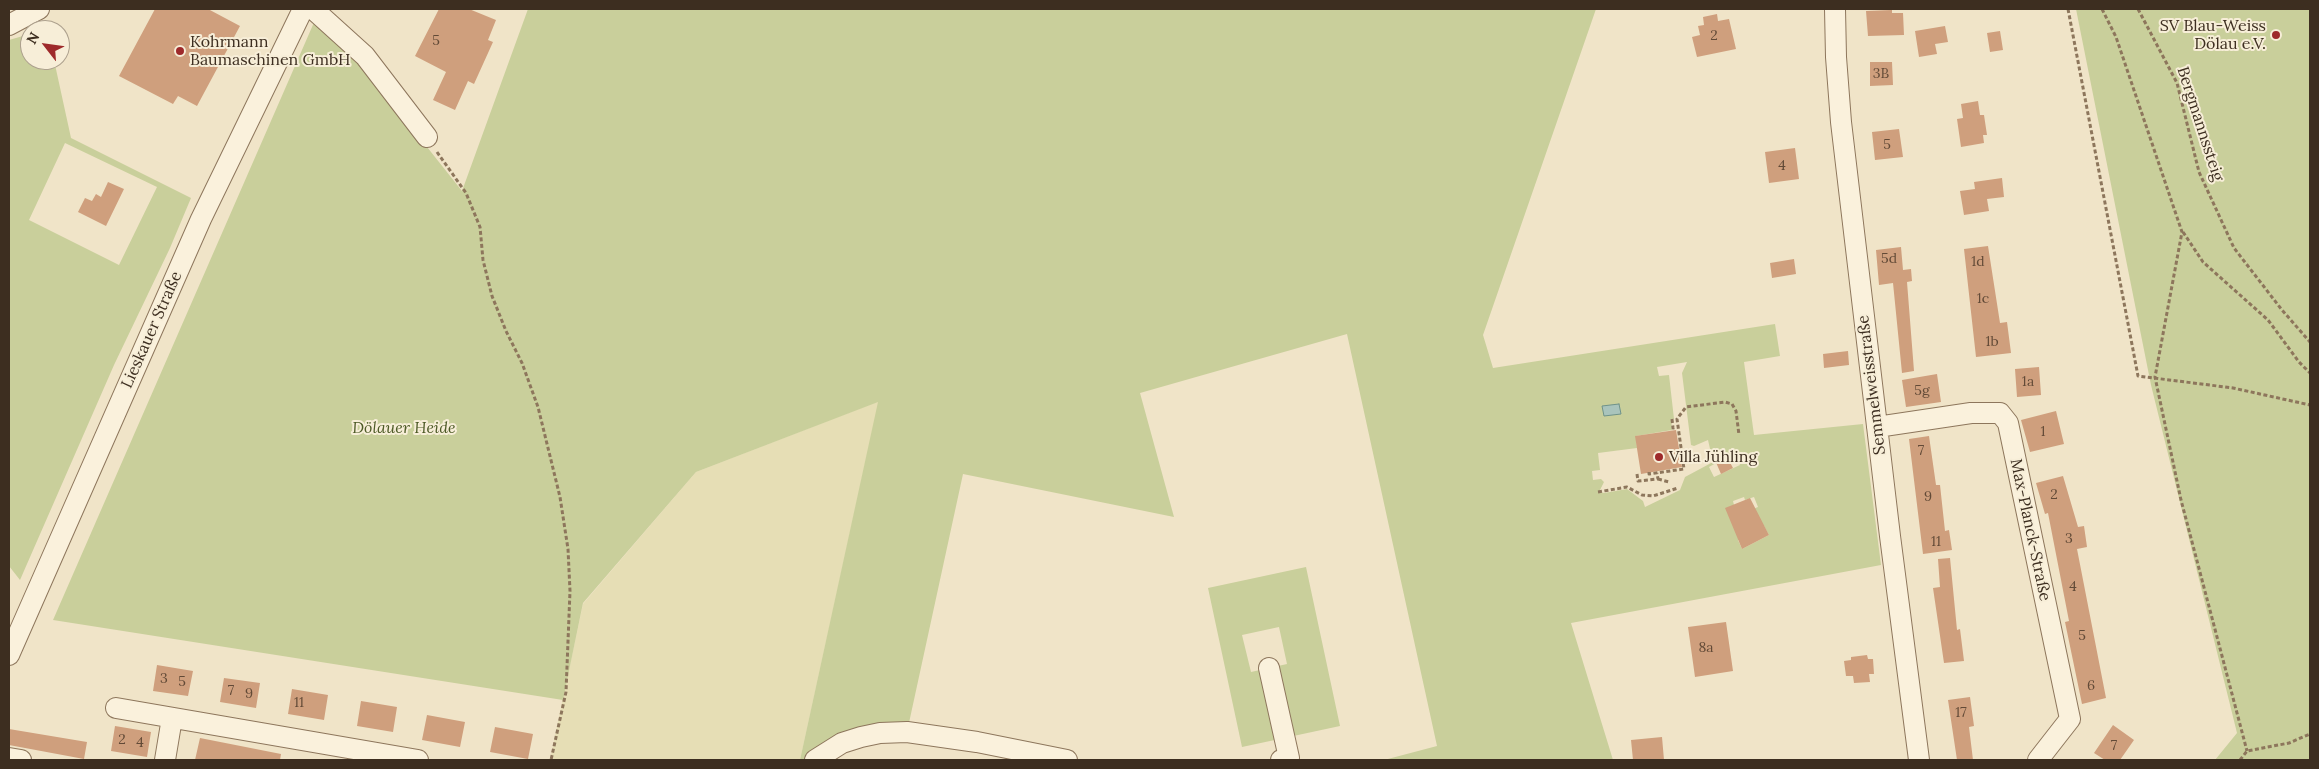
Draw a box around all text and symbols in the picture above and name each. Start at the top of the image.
place label: SV Blau-Weiss Dölau e.V. [2160,16,2266,54]
north arrow [20,20,70,70]
house number: 2 [1710,28,1718,44]
text: N [22,29,43,47]
marker: SV Blau-Weiss Dölau e.V. [2270,29,2282,41]
place label: Kohrmann Baumaschinen GmbH [190,32,350,70]
house number: 5 [432,33,440,49]
marker: Kohrmann Baumaschinen GmbH [174,45,186,57]
street label: Bergmannssteig [2172,64,2228,184]
house number: 3B [1873,66,1889,82]
house number: 5 [1883,137,1891,153]
house number: 4 [1778,158,1786,174]
house number: 5d [1881,251,1897,267]
house number: 1d [1971,254,1985,270]
street label: Lieskauer Straße [118,269,186,391]
house number: 1c [1977,291,1989,307]
street label: Semmelweisstraße [1854,314,1890,456]
house number: 1b [1985,334,1999,350]
house number: 1a [2022,374,2034,390]
house number: 5g [1914,383,1930,399]
park label: Dölauer Heide [352,418,456,438]
house number: 1 [2040,424,2046,440]
house number: 7 [1918,443,1924,459]
place label: Villa Jühling [1669,447,1757,467]
marker: Villa Jühling [1653,451,1665,463]
street label: Max-Planck-Straße [2006,457,2054,603]
house number: 2 [2050,487,2058,503]
house number: 9 [1924,489,1932,505]
house number: 3 [2065,531,2073,547]
house number: 11 [1931,534,1941,550]
house number: 4 [2069,579,2077,595]
house number: 5 [2078,628,2086,644]
house number: 8a [1698,640,1714,656]
house number: 3 [160,671,168,687]
house number: 5 [178,674,186,690]
house number: 6 [2087,678,2095,694]
house number: 7 [228,683,234,699]
house number: 9 [245,686,253,702]
house number: 11 [294,695,304,711]
house number: 17 [1955,705,1967,721]
house number: 2 [118,732,126,748]
house number: 4 [136,735,144,751]
house number: 7 [2111,738,2117,754]

